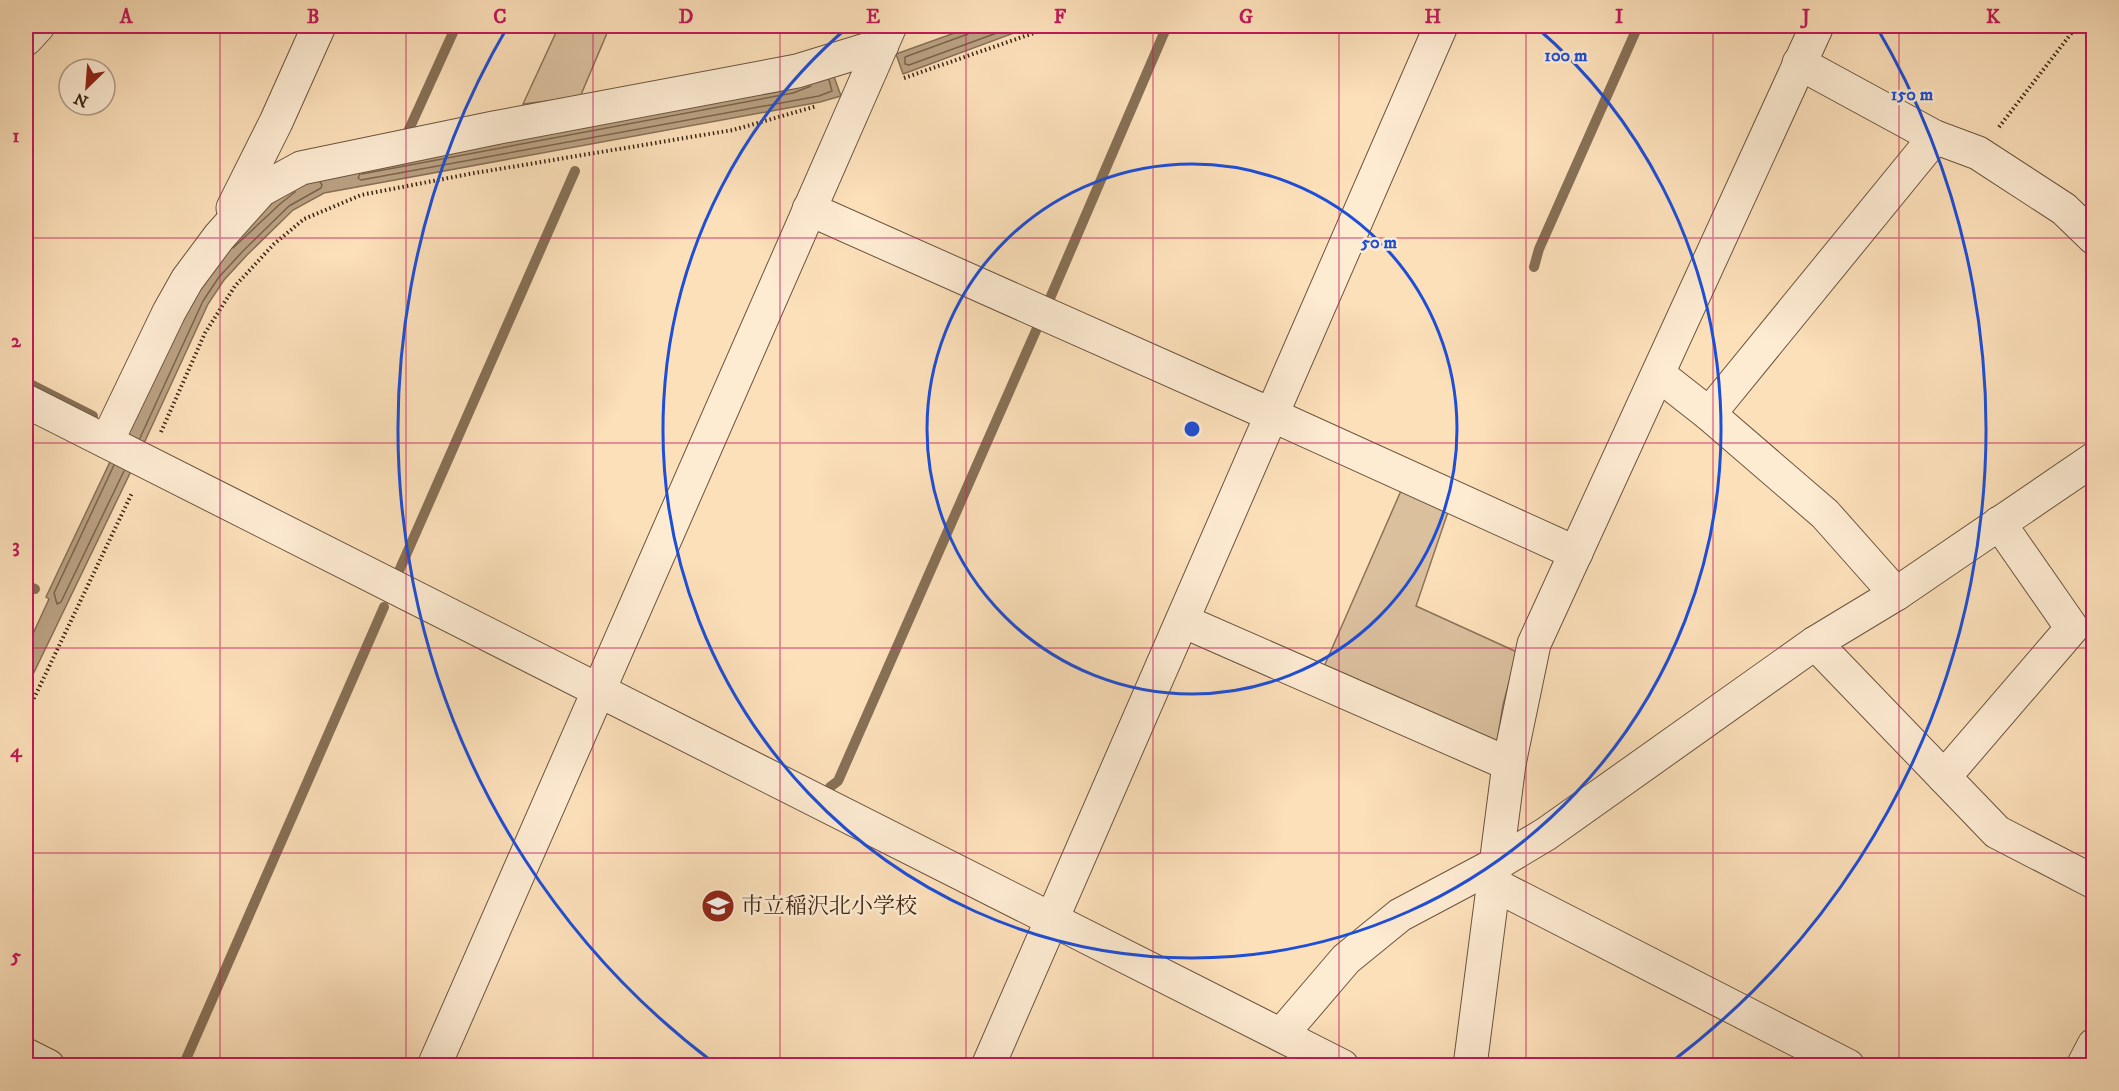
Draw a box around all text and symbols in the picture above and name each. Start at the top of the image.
text: A [119,5,134,30]
text: B [307,5,319,30]
text: C [493,5,507,30]
text: D [679,5,694,30]
text: E [866,5,880,30]
text: F [1054,5,1067,30]
text: G [1239,5,1253,30]
text: H [1425,5,1442,30]
text: I [1615,5,1623,30]
text: J [1800,5,1810,30]
text: K [1986,5,2001,30]
text: 100 m [1544,45,1588,67]
north arrow [57,57,117,117]
text: 150 m [1891,84,1934,106]
text: N [71,88,91,112]
text: 1 [12,124,20,149]
text: 50 m [1360,232,1397,254]
text: 2 [11,329,22,354]
centre of rings [1182,419,1202,439]
text: 3 [12,534,20,559]
text: 4 [10,739,23,764]
school or university icon: 市立稲沢北小学校 [700,888,736,924]
place label: 市立稲沢北小学校 [741,893,917,920]
text: 5 [10,944,21,969]

